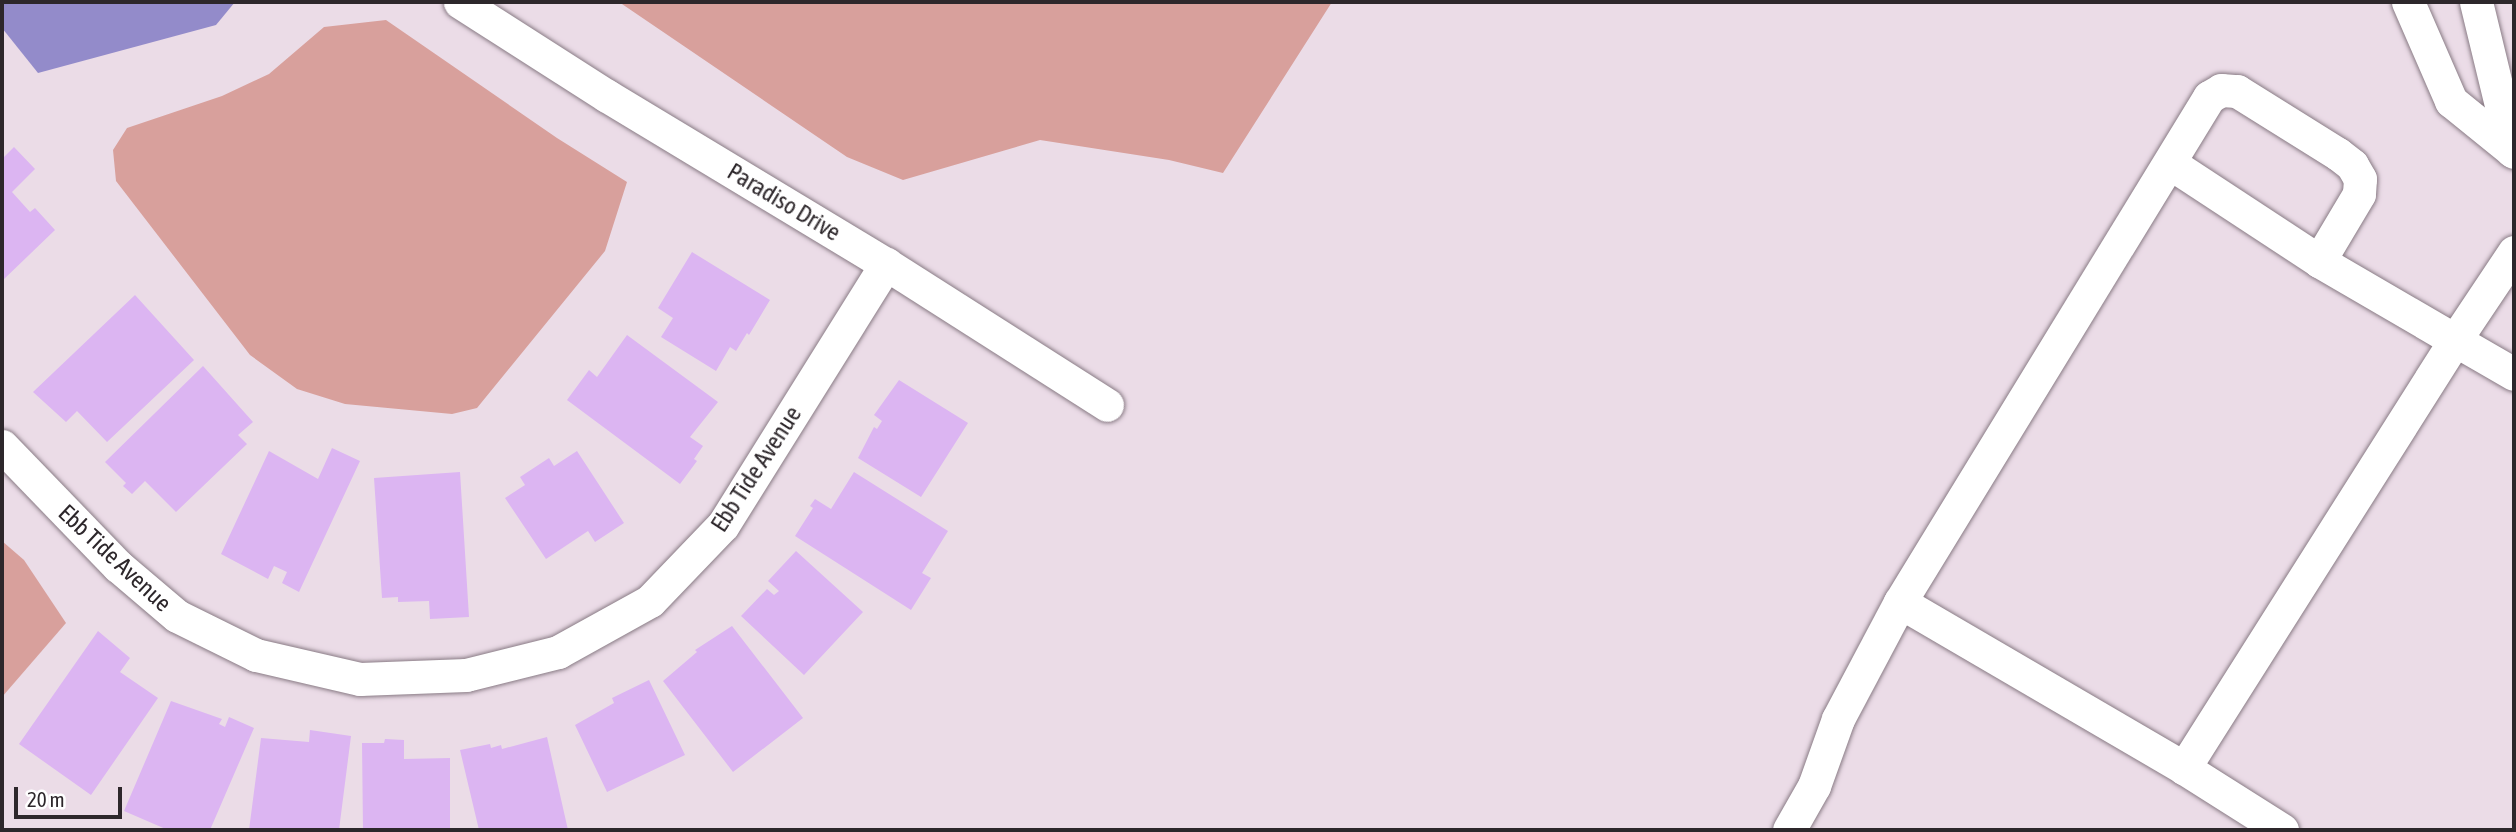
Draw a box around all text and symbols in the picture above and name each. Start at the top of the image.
street label: Paradiso Drive [722,157,846,247]
street label: Ebb Tide Avenue [705,401,807,537]
street label: Ebb Tide Avenue [53,498,177,618]
scale bar [18,772,126,816]
text: 20 m [27,787,65,811]

